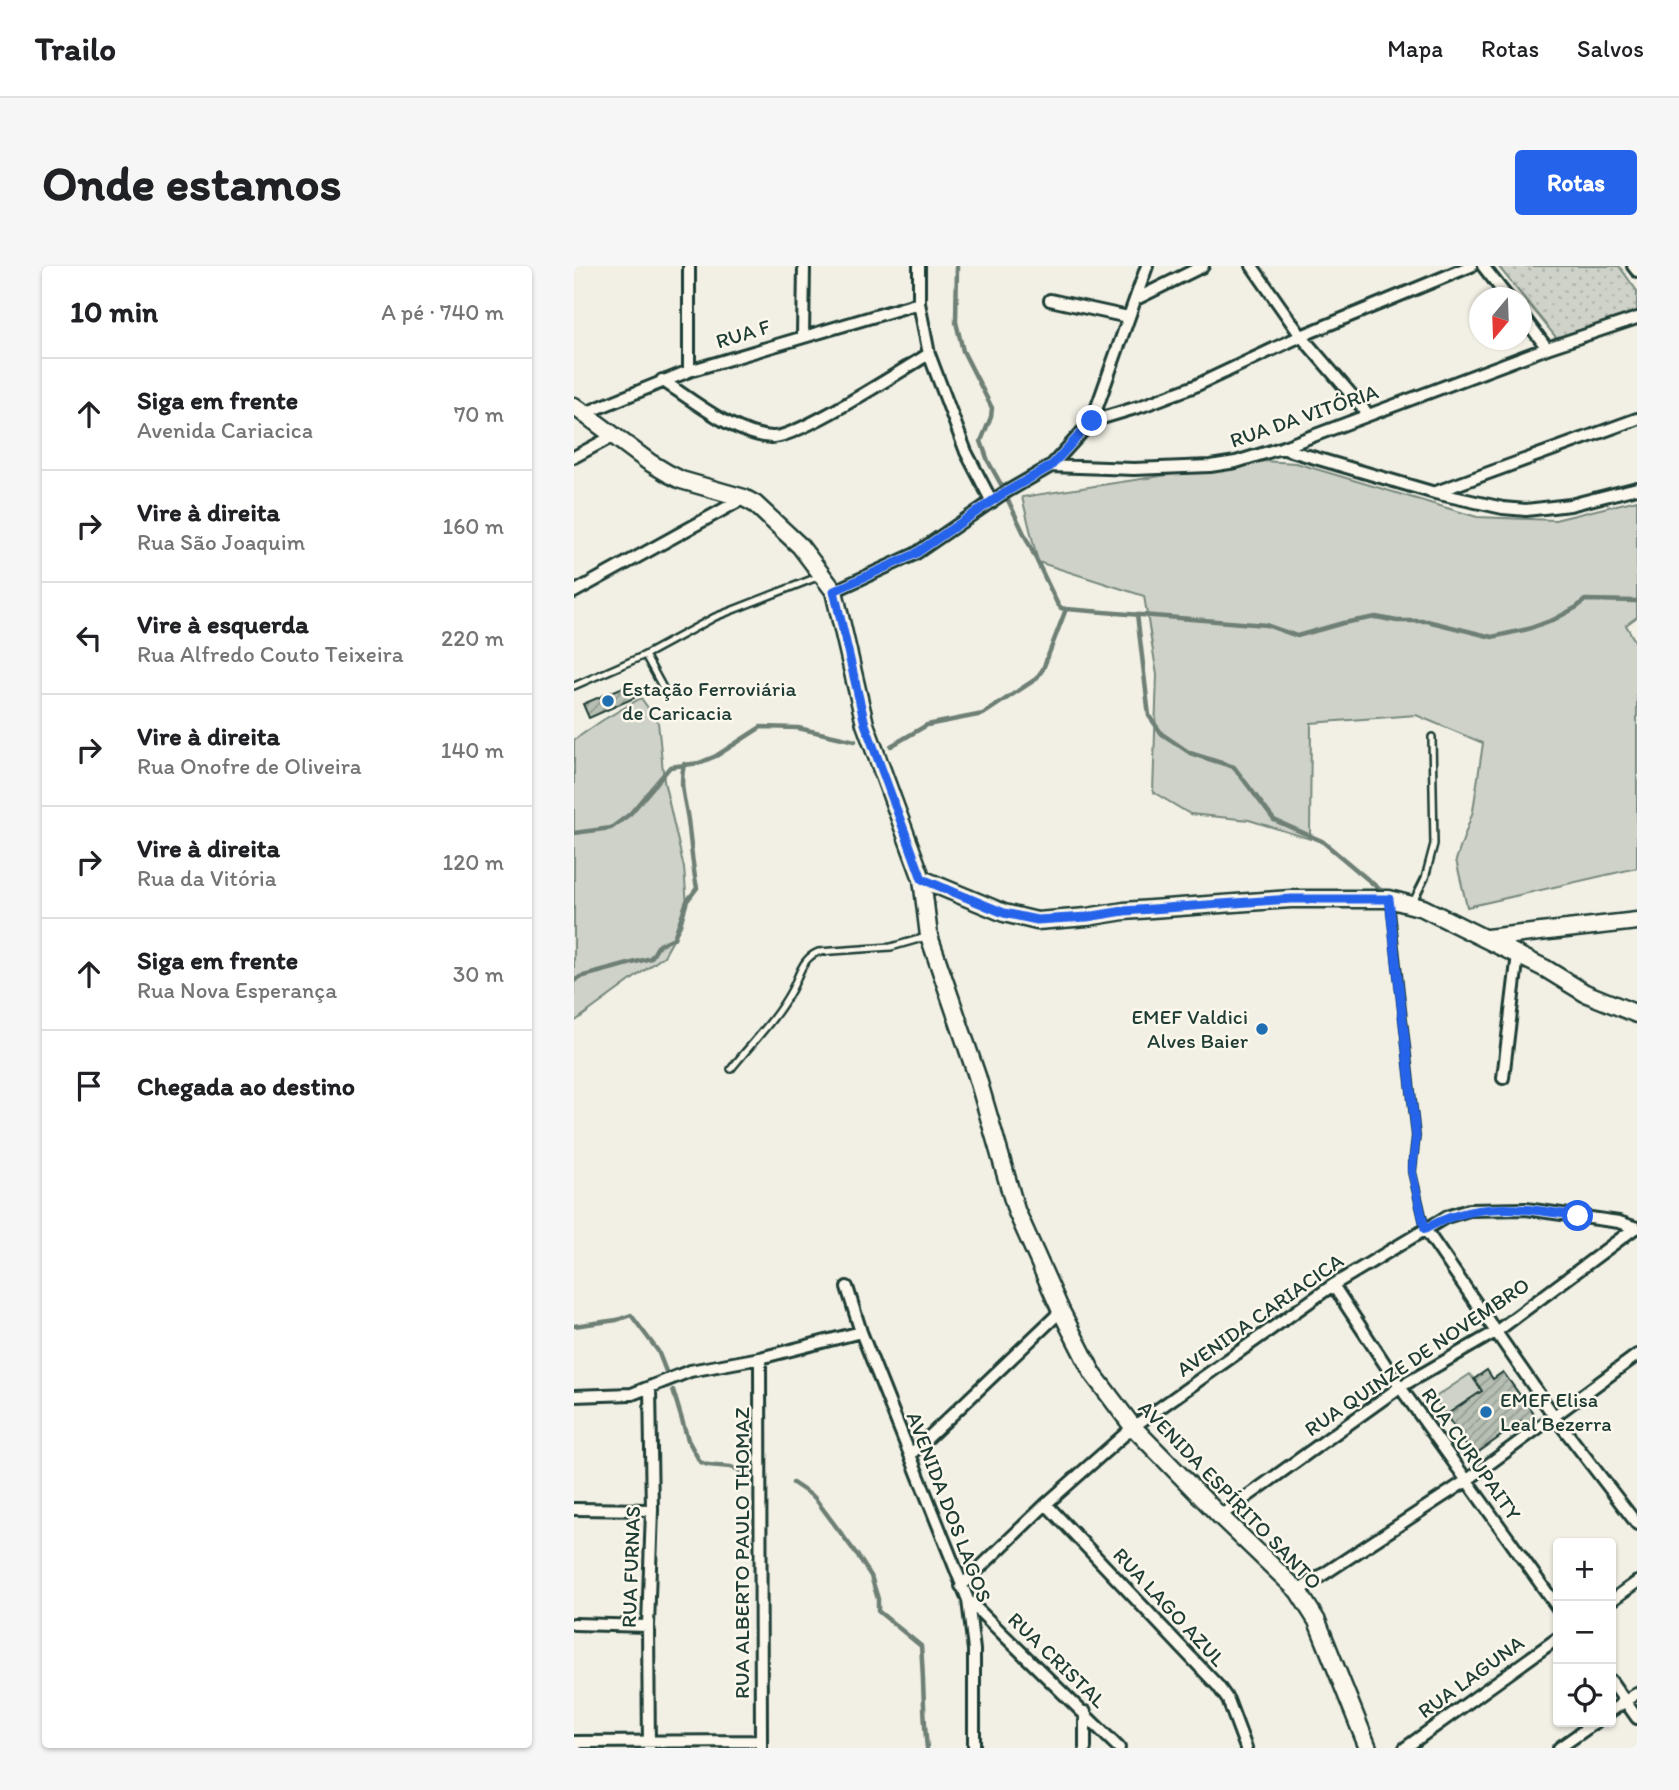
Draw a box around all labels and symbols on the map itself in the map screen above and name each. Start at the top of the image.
north arrow [1469,287,1532,350]
street label: RUA F [713,313,773,354]
street label: RUA DA VITÓRIA [1226,378,1382,453]
route end [1076,405,1107,436]
place label: Estação Ferroviária de Caricacia [622,676,797,725]
marker: Estação Ferroviária de Caricacia [600,693,616,709]
place label: EMEF Valdici Alves Baier [1131,1004,1249,1053]
marker: EMEF Valdici Alves Baier [1254,1021,1270,1037]
route start [1562,1200,1593,1231]
street label: AVENIDA CARIACICA [1171,1247,1348,1382]
street label: RUA QUINZE DE NOVEMBRO [1300,1272,1534,1441]
street label: RUA CURUPAITY [1416,1383,1526,1525]
place label: EMEF Elisa Leal Bezerra [1500,1387,1612,1436]
street label: AVENIDA ESPÍRITO SANTO [1134,1395,1327,1594]
marker: EMEF Elisa Leal Bezerra [1478,1404,1494,1420]
street label: RUA ALBERTO PAULO THOMAZ [729,1407,754,1699]
street label: AVENIDA DOS LAGOS [902,1408,997,1606]
street label: RUA FURNAS [616,1506,645,1628]
street label: RUA LAGO AZUL [1108,1542,1231,1671]
street label: RUA CRISTAL [1003,1607,1112,1713]
street label: RUA LAGUNA [1413,1629,1529,1723]

